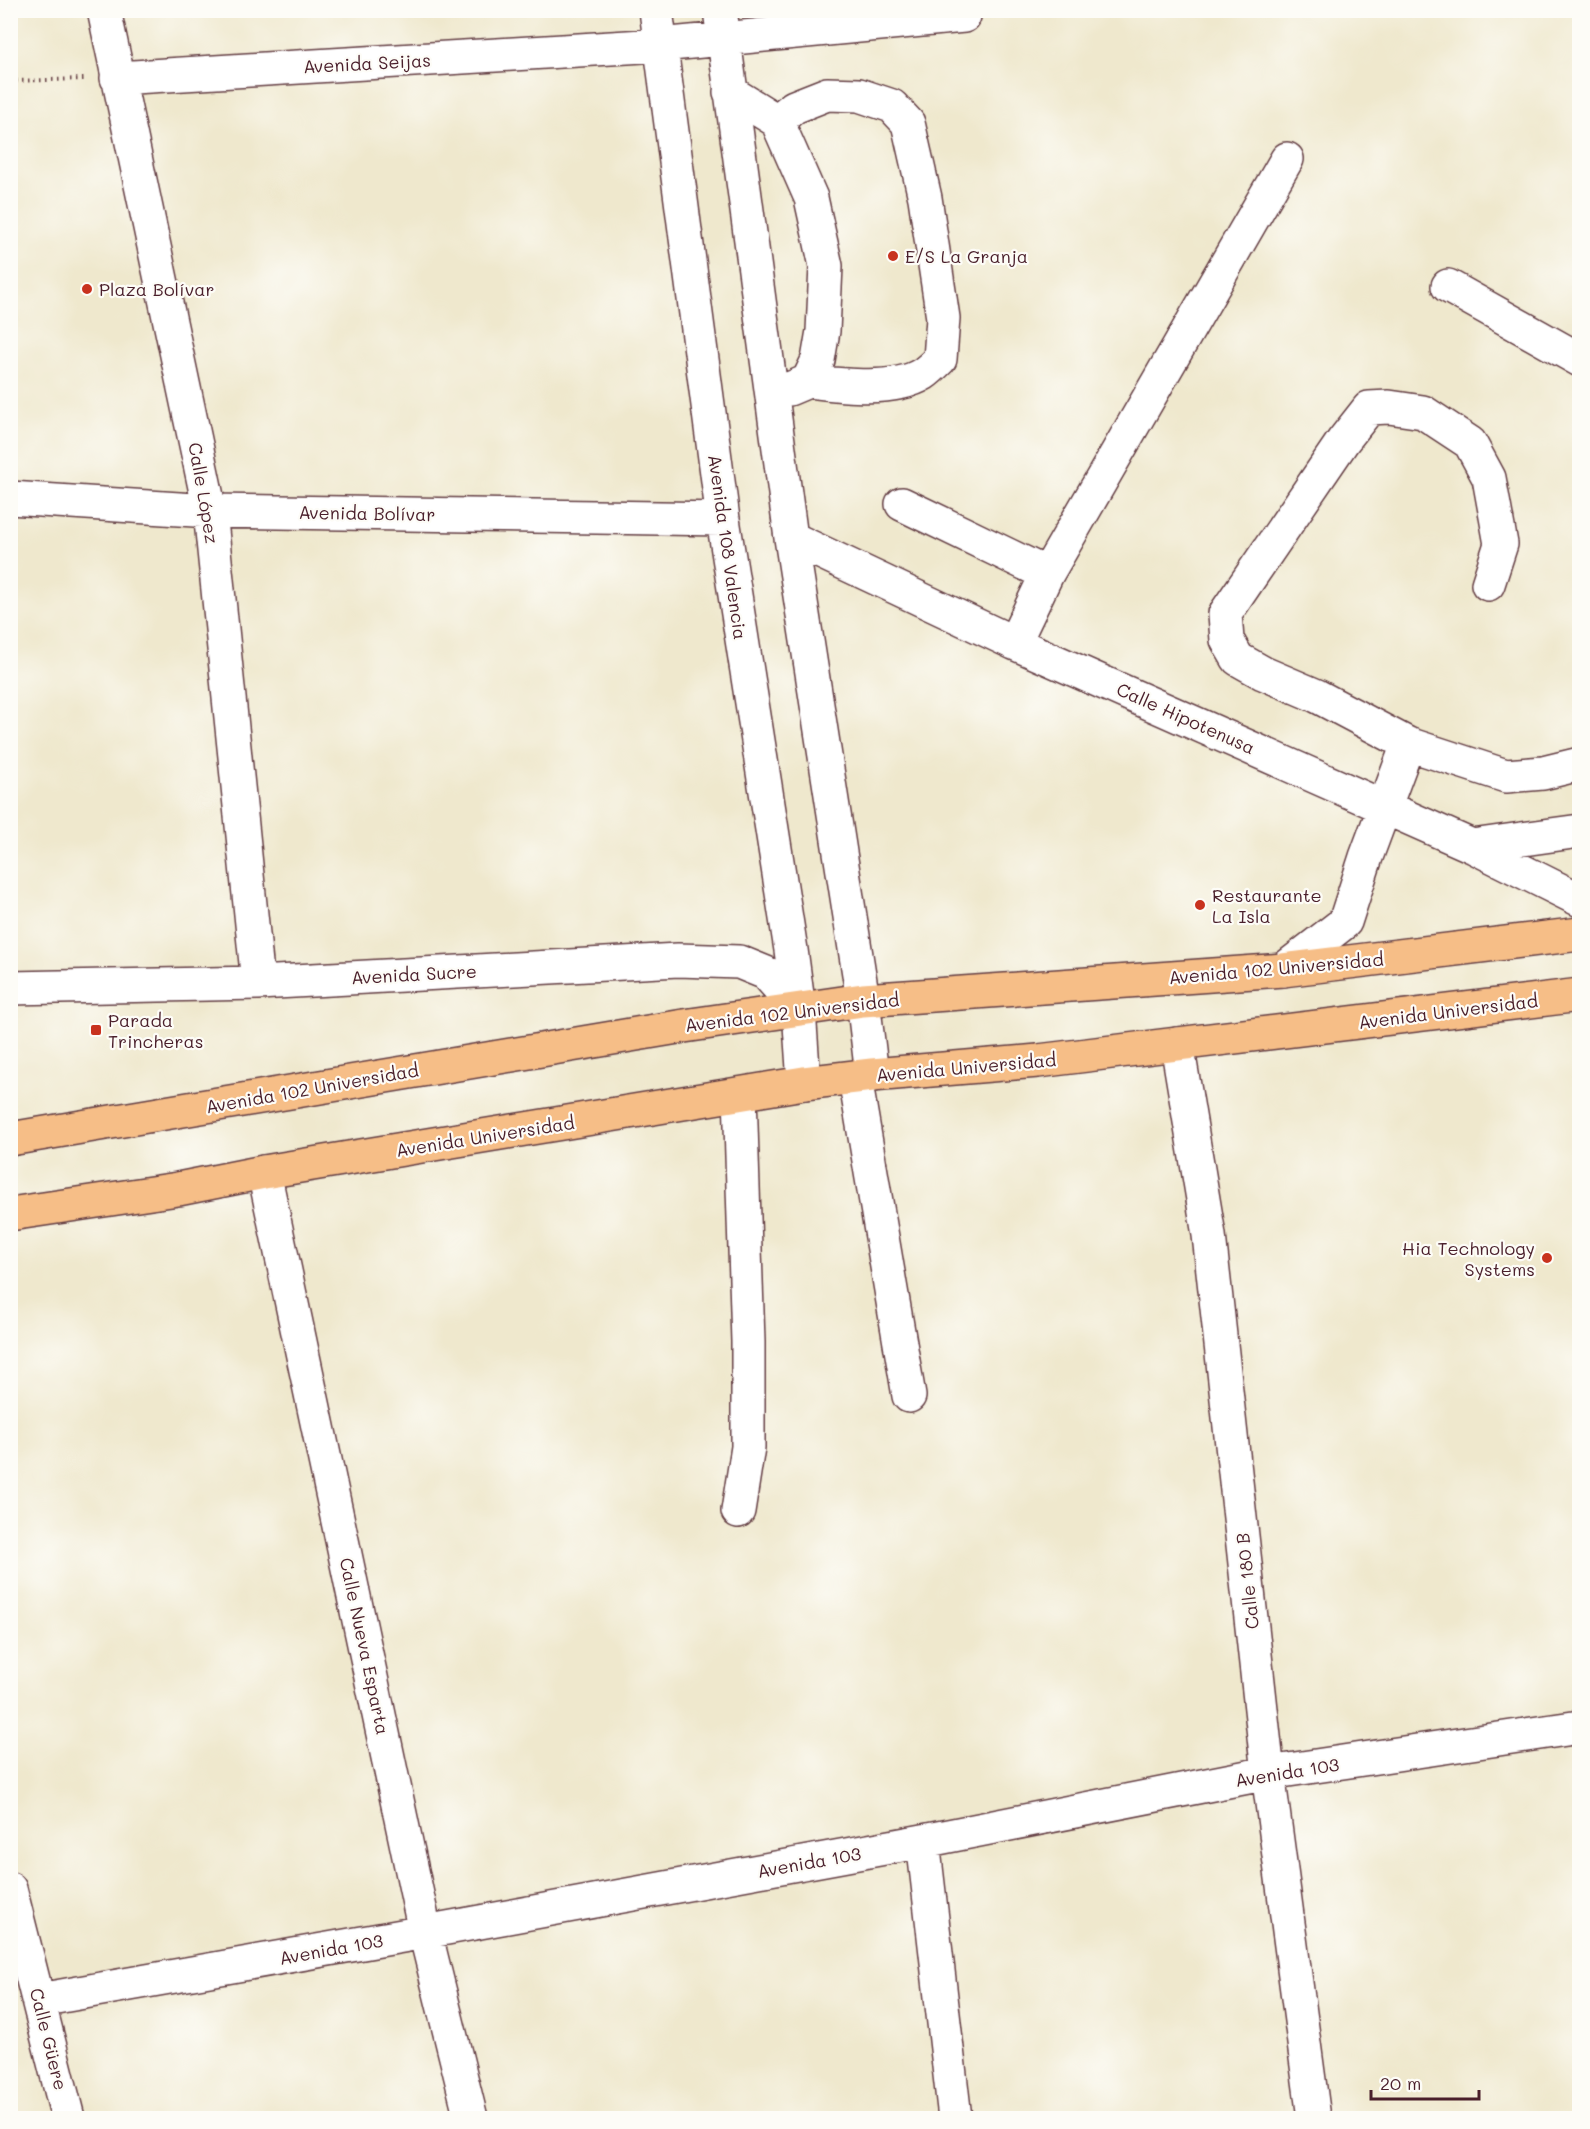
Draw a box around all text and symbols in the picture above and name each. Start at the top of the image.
street label: Avenida Seijas [302,48,432,78]
place label: E/S La Granja [905,244,1028,268]
marker: E/S La Granja [886,249,900,263]
place label: Plaza Bolívar [99,277,215,301]
marker: Plaza Bolívar [80,282,94,296]
street label: Calle López [183,440,225,546]
street label: Avenida 108 Valencia [703,453,753,641]
street label: Avenida Bolívar [298,500,436,526]
street label: Calle Hipotenusa [1113,677,1259,759]
place label: Restaurante La Isla [1212,883,1322,928]
marker: Restaurante La Isla [1193,898,1207,912]
street label: Avenida 102 Universidad [1168,947,1384,989]
street label: Avenida Sucre [350,959,478,989]
street label: Avenida 102 Universidad [684,987,900,1037]
street label: Avenida Universidad [1357,988,1539,1034]
place label: Parada Trincheras [108,1008,203,1053]
marker: Parada Trincheras [89,1023,103,1037]
street label: Avenida Universidad [875,1047,1057,1087]
street label: Avenida 102 Universidad [204,1057,420,1119]
street label: Avenida Universidad [394,1110,576,1162]
place label: Hia Technology Systems [1402,1236,1535,1281]
marker: Hia Technology Systems [1540,1251,1554,1265]
street label: Calle 180 B [1230,1532,1264,1630]
street label: Calle Nueva Esparta [335,1555,395,1737]
street label: Avenida 103 [1233,1752,1341,1792]
street label: Avenida 103 [755,1841,863,1883]
street label: Avenida 103 [277,1928,385,1970]
street label: Calle Güere [25,1985,73,2093]
scale bar [1371,2063,1479,2101]
text: 20 m [1380,2071,1421,2095]

